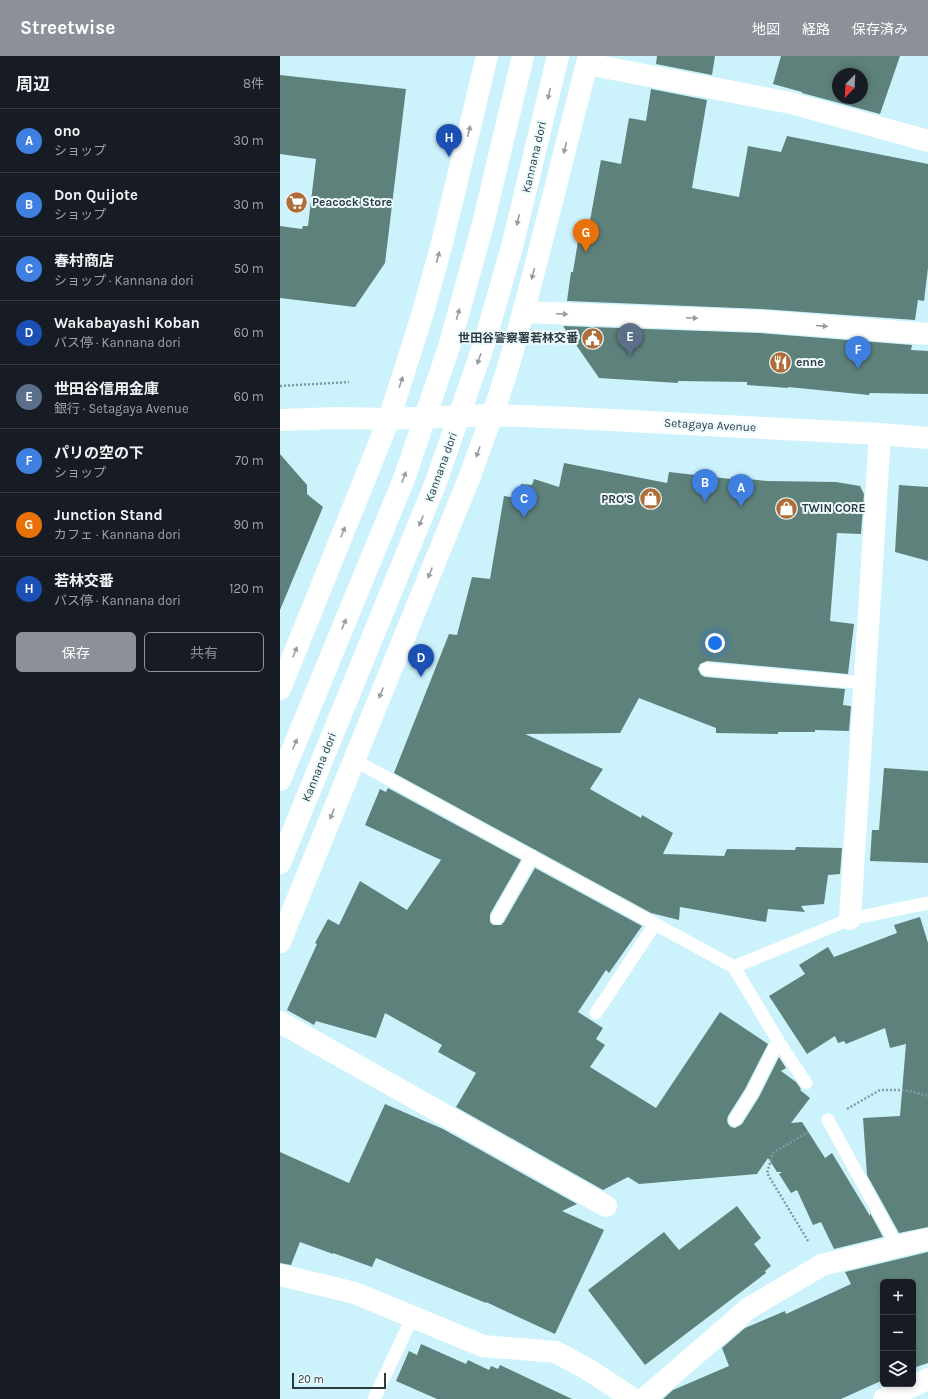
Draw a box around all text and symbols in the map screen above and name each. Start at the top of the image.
text: Streetwise [20,17,115,39]
text: 地図 [752,21,780,38]
text: 経路 [802,21,830,38]
text: 保存済み [852,21,908,38]
north arrow [832,68,868,104]
text: 周辺 [16,74,50,94]
text: 8件 [243,76,264,91]
one-way arrow [545,88,551,100]
street label: Kannana dori [519,120,549,194]
text: ono [54,122,80,140]
pin: H [436,124,462,157]
one-way arrow [466,125,472,137]
text: A [25,133,33,148]
text: 30 m [233,133,264,148]
one-way arrow [562,142,568,154]
text: ショップ [54,143,106,158]
text: Don Quijote [54,186,138,204]
supermarket icon: Peacock Store [284,189,310,215]
place label: Peacock Store [312,195,392,209]
text: B [25,197,33,212]
text: 30 m [233,197,264,212]
text: ショップ [54,207,106,222]
one-way arrow [515,214,521,227]
pin: G [573,219,599,252]
one-way arrow [435,251,441,263]
text: 春村商店 [54,252,114,270]
text: C [25,261,33,276]
text: 50 m [234,261,264,276]
one-way arrow [530,268,536,280]
text: ショップ · Kannana dori [54,273,194,288]
one-way arrow [455,308,461,320]
one-way arrow [556,310,568,317]
text: Wakabayashi Koban [54,314,200,332]
one-way arrow [686,315,698,322]
one-way arrow [816,322,828,329]
pin: E [617,323,643,356]
text: D [25,325,33,340]
text: 60 m [234,325,264,340]
public building icon: 世田谷警察署若林交番 [580,325,606,351]
place label: 世田谷警察署若林交番 [458,331,579,345]
text: バス停 · Kannana dori [54,335,181,350]
pin: F [845,336,871,369]
restaurant icon: enne [768,349,794,375]
one-way arrow [476,353,482,365]
place label: enne [796,355,824,369]
one-way arrow [398,376,404,388]
text: 世田谷信用金庫 [54,380,159,398]
text: E [25,389,33,404]
text: 60 m [234,389,264,404]
text: 銀行 · Setagaya Avenue [54,401,189,416]
street label: Setagaya Avenue [663,416,757,434]
street label: Kannana dori [422,430,460,504]
text: パリの空の下 [54,444,144,462]
one-way arrow [475,447,481,459]
text: F [25,453,33,468]
text: 70 m [235,453,264,468]
text: ショップ [54,465,106,480]
pin: B [692,469,718,502]
one-way arrow [401,471,407,483]
pin: A [728,474,754,507]
pin: C [511,485,537,518]
shop icon: PRO'S [637,486,663,512]
place label: PRO'S [601,492,634,506]
shop icon: TWIN CORE [774,495,800,521]
place label: TWIN CORE [802,501,866,515]
text: Junction Stand [54,506,163,524]
one-way arrow [417,515,423,527]
text: G [25,517,33,532]
text: 90 m [233,517,264,532]
one-way arrow [340,525,346,537]
text: カフェ · Kannana dori [54,527,181,542]
one-way arrow [427,567,433,579]
text: 若林交番 [54,572,114,590]
text: H [24,581,34,596]
text: 120 m [229,581,264,596]
text: バス停 · Kannana dori [54,593,181,608]
one-way arrow [342,617,348,629]
button: 保存 [16,632,136,672]
button: 共有 [144,632,264,672]
your location [705,633,725,653]
pin: D [408,644,434,677]
one-way arrow [292,646,298,658]
one-way arrow [378,688,384,700]
street label: Kannana dori [299,730,339,804]
one-way arrow [292,737,298,749]
one-way arrow [329,808,335,820]
map controls [880,1279,916,1387]
button: + [880,1279,916,1315]
button: − [880,1315,916,1351]
button: layers [880,1351,916,1387]
scale bar [292,1371,386,1390]
text: 20 m [298,1373,324,1386]

